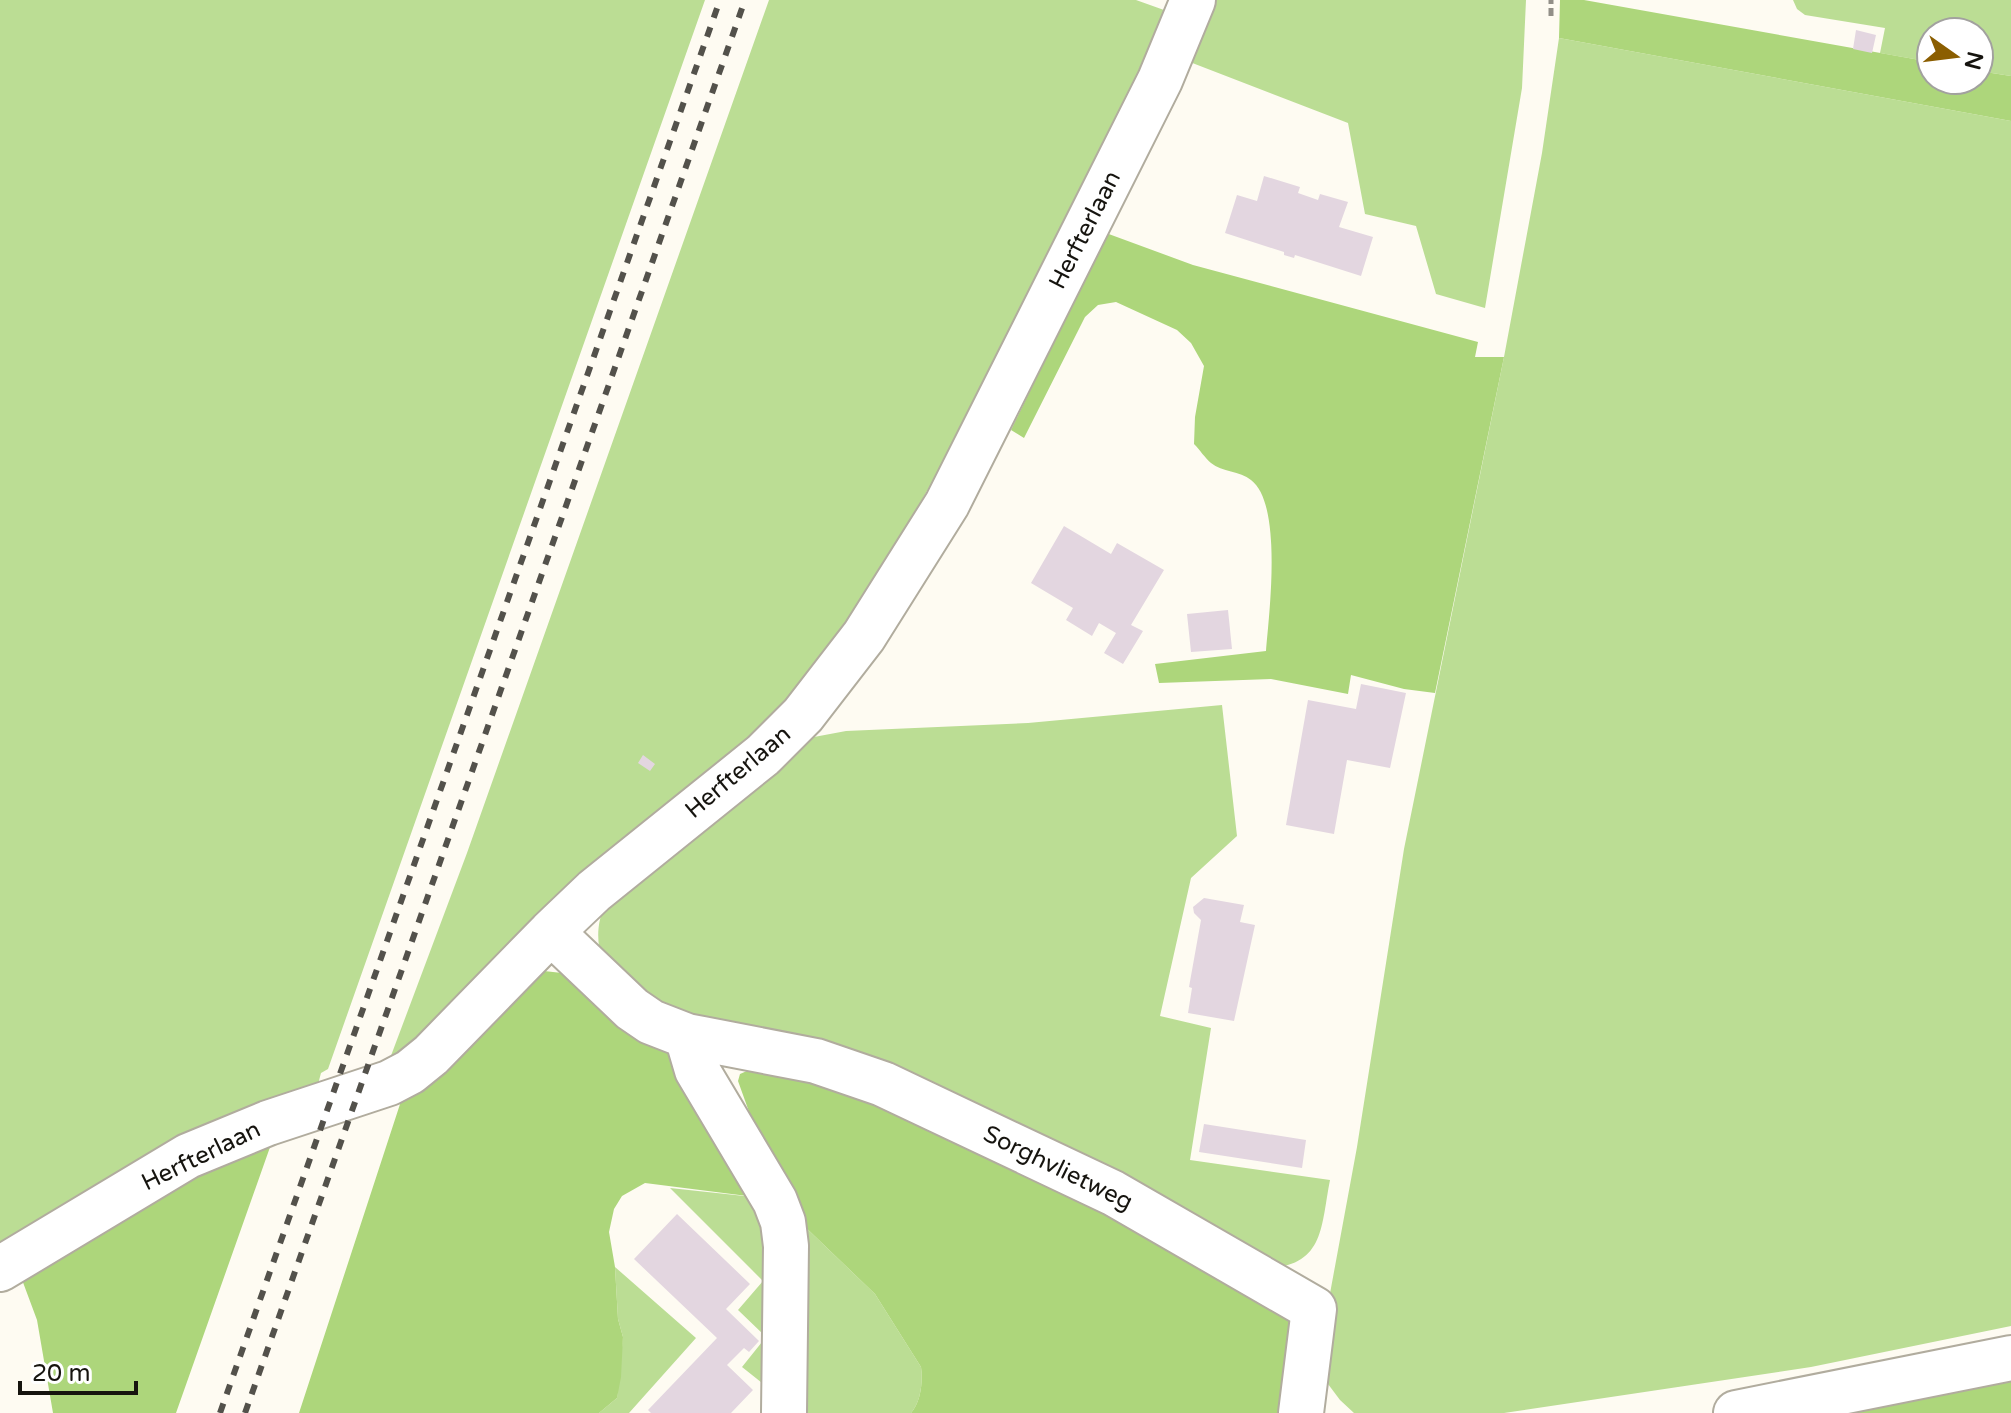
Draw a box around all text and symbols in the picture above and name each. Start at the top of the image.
north arrow [1915,16,1995,96]
text: N [1959,49,1988,72]
street label: Herfterlaan [1043,166,1127,294]
street label: Herfterlaan [679,719,797,825]
street label: Herfterlaan [137,1115,265,1197]
street label: Sorghvlietweg [979,1119,1137,1217]
scale bar [20,1345,136,1395]
text: 20 m [32,1359,90,1388]

